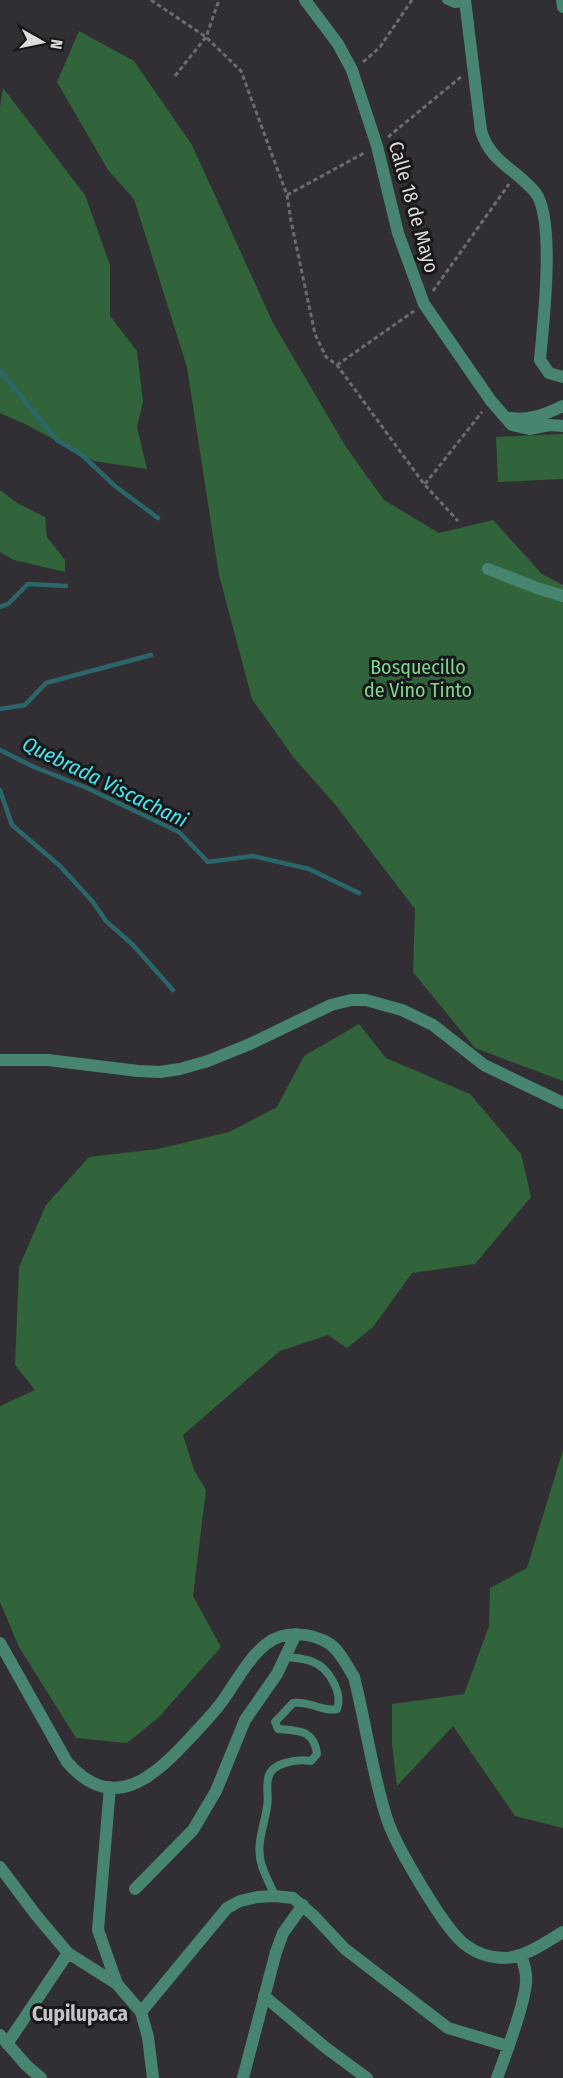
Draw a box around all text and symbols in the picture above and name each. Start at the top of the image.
north arrow [12,12,72,72]
text: N [46,38,66,50]
street label: Calle 18 de Mayo [384,139,444,275]
park label: Bosquecillo de Vino Tinto [364,655,472,702]
water label: Quebrada Viscachani [18,731,193,834]
district label: Cupilupaca [32,2001,128,2027]

